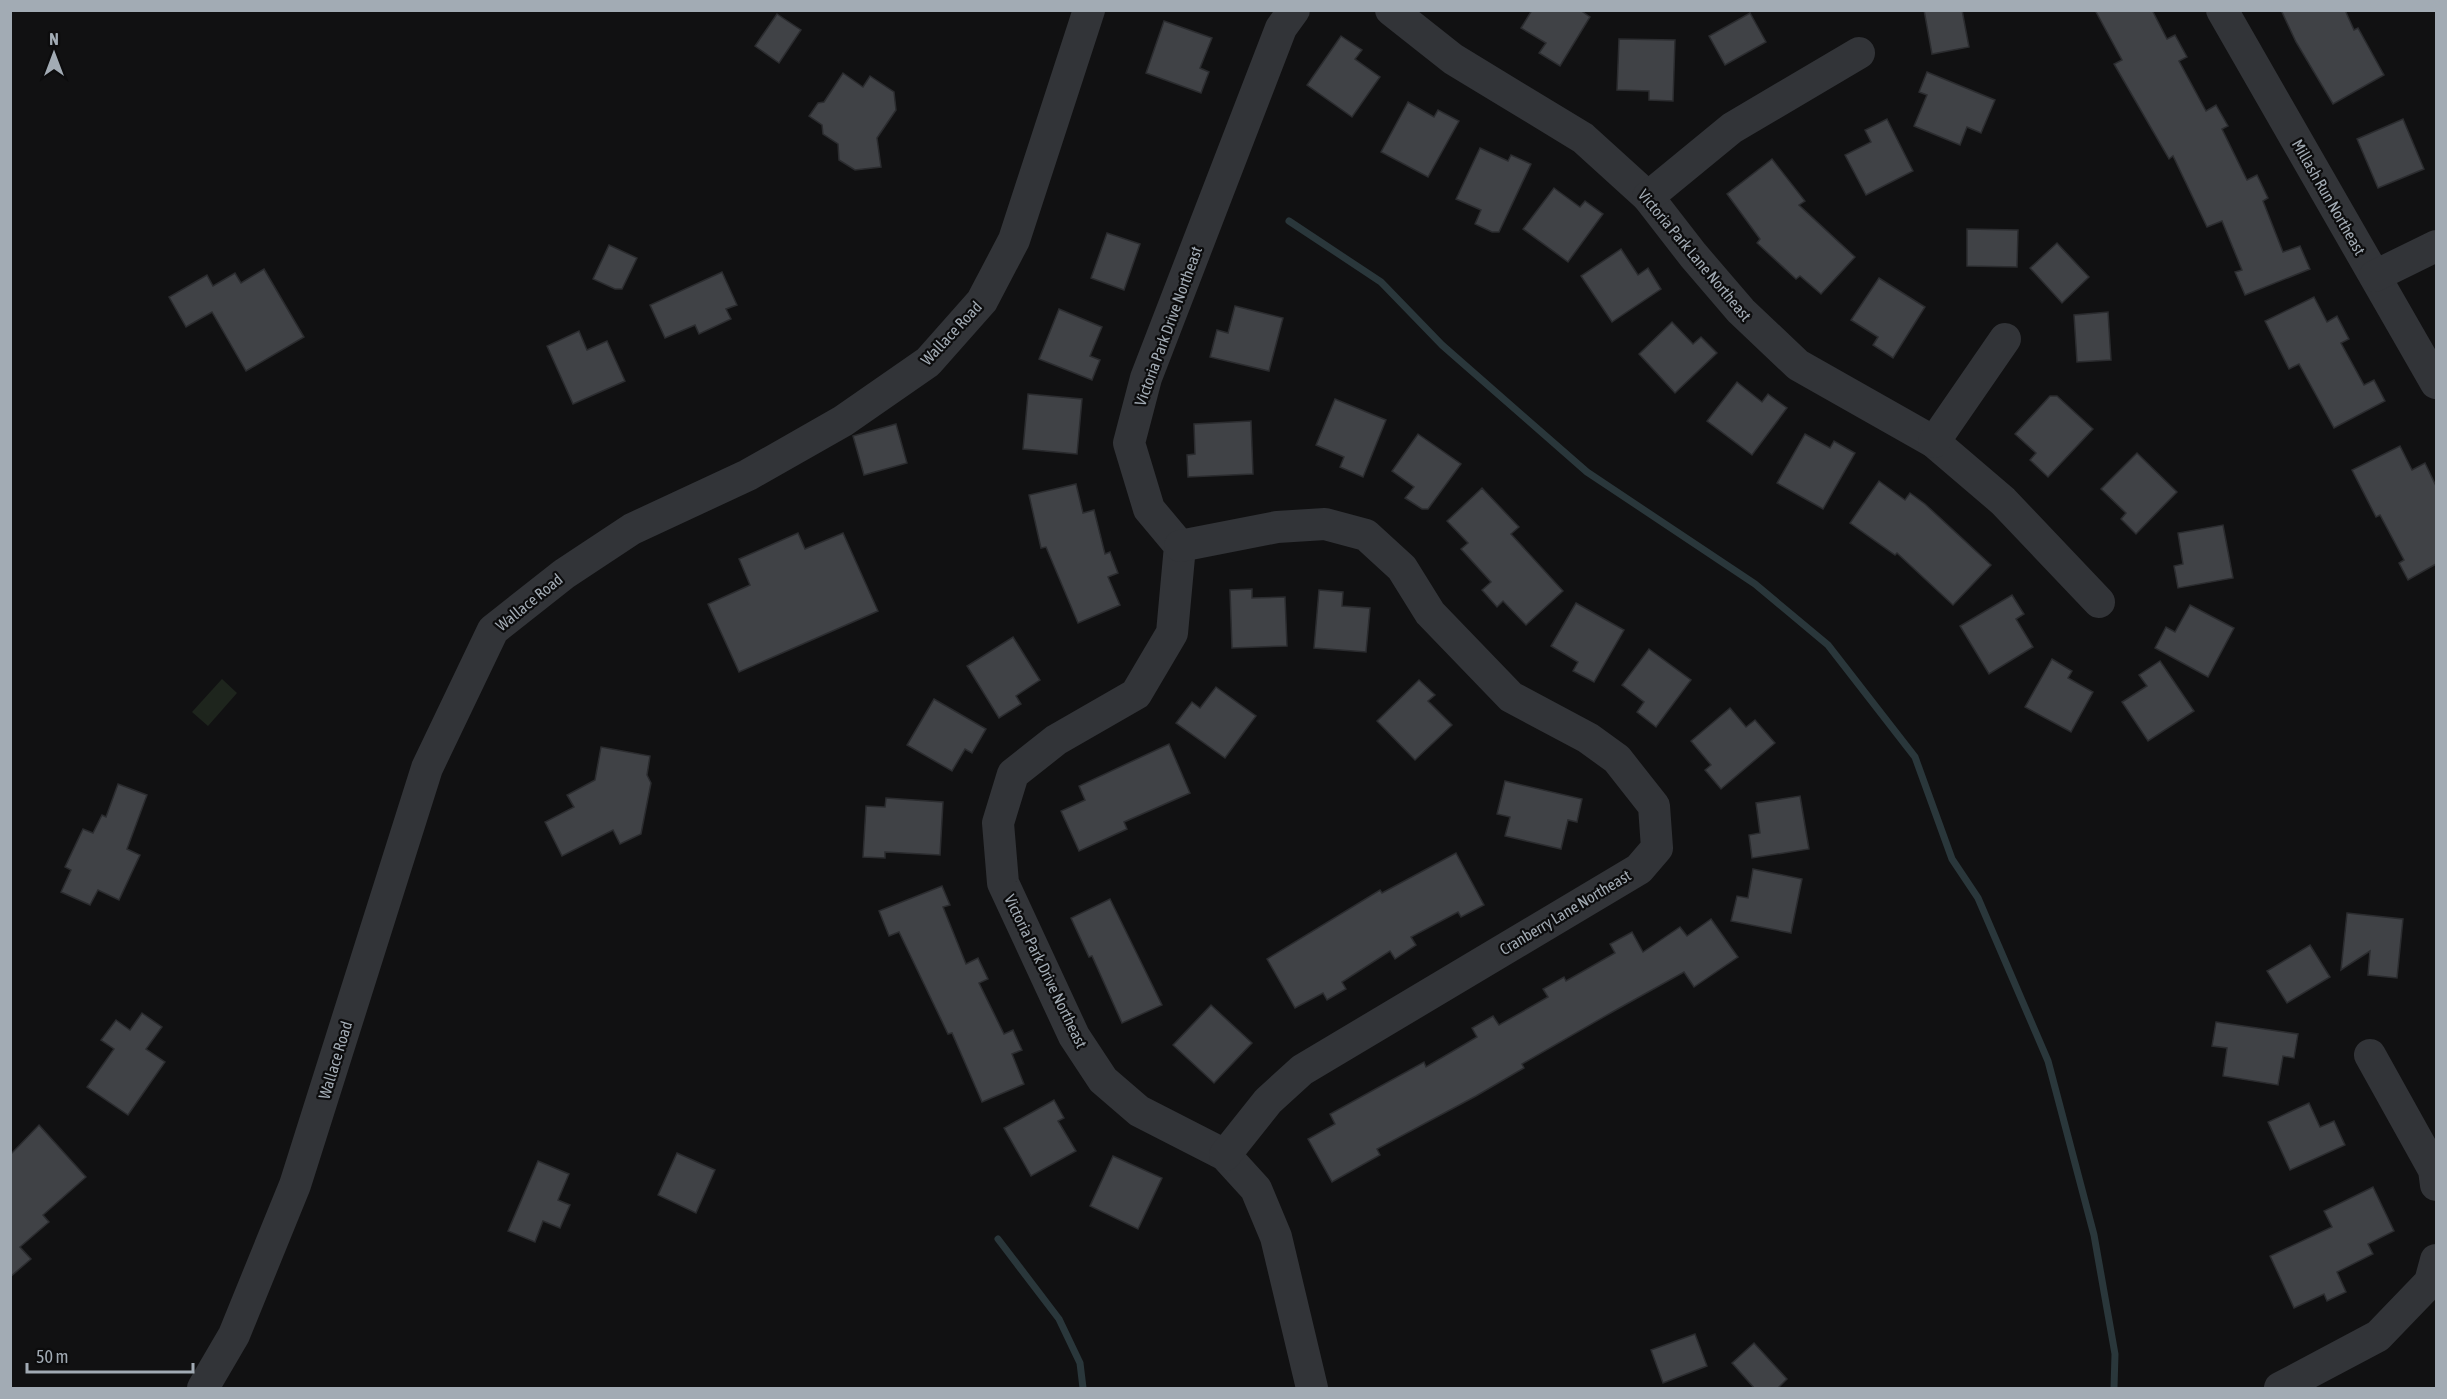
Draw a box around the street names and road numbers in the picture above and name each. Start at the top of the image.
street label: Millash Run Northeast [2289,136,2370,258]
street label: Victoria Park Lane Northeast [1635,186,1756,325]
street label: Victoria Park Drive Northeast [1131,243,1205,408]
street label: Wallace Road [917,297,985,369]
street label: Wallace Road [492,570,566,634]
street label: Cranberry Lane Northeast [1496,866,1635,959]
street label: Victoria Park Drive Northeast [1001,891,1091,1051]
street label: Wallace Road [315,1019,355,1101]

